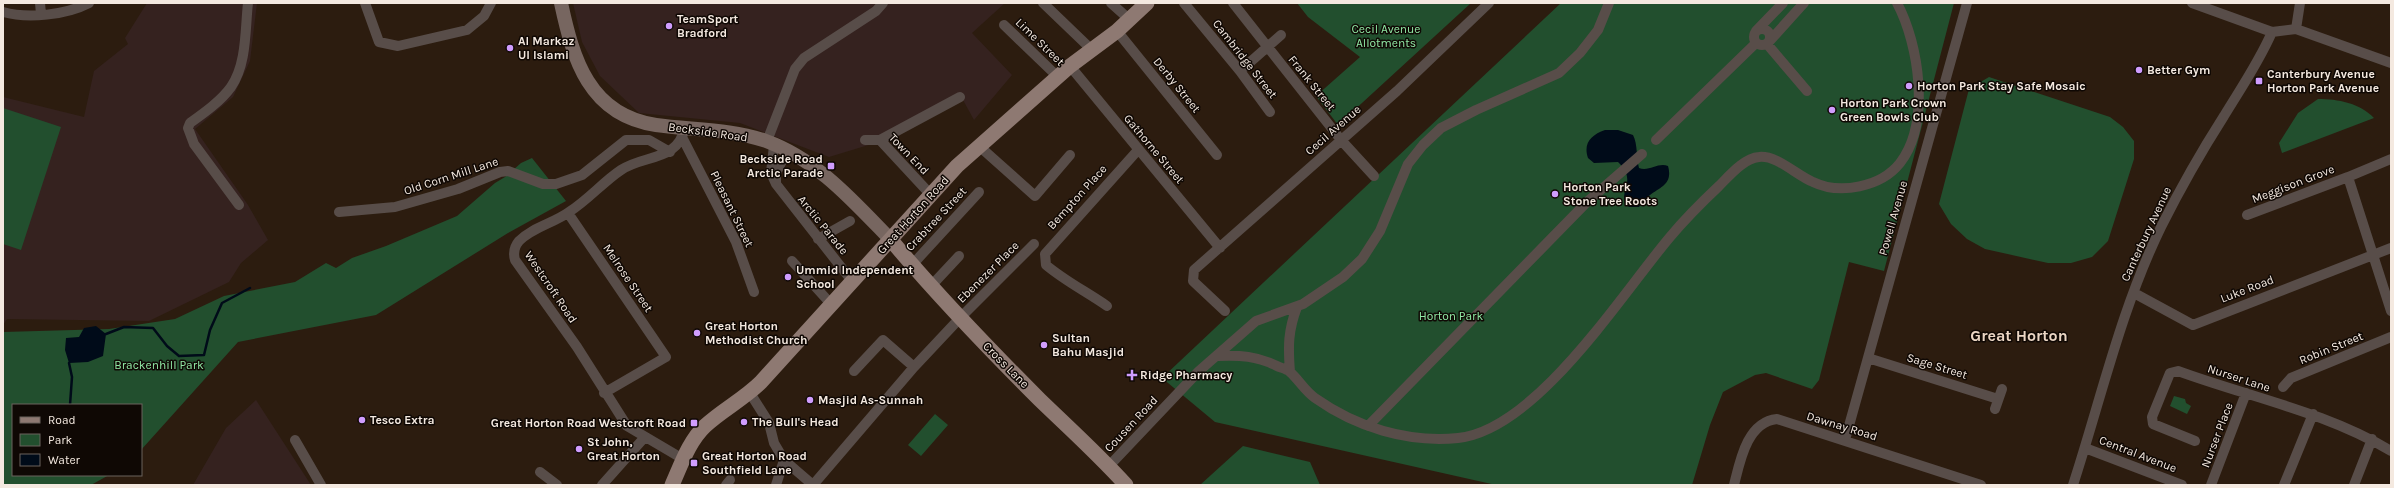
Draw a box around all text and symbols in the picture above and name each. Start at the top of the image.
place label: TeamSport Bradford [677,12,739,40]
street label: Lime Street [1013,15,1068,69]
street label: Cambridge Street [1210,17,1280,102]
marker: TeamSport Bradford [664,21,674,31]
park label: Cecil Avenue Allotments [1352,22,1421,50]
place label: Al Markaz Ul Islami [518,34,575,62]
marker: Al Markaz Ul Islami [505,43,515,53]
street label: Frank Street [1285,53,1339,114]
street label: Derby Street [1151,55,1204,116]
place label: Better Gym [2147,63,2210,77]
marker: Better Gym [2134,65,2144,75]
place label: Canterbury Avenue Horton Park Avenue [2267,67,2379,95]
marker: Canterbury Avenue Horton Park Avenue [2254,76,2264,86]
place label: Horton Park Stay Safe Mosaic [1917,79,2086,93]
marker: Horton Park Stay Safe Mosaic [1904,81,1914,91]
place label: Horton Park Crown Green Bowls Club [1840,96,1947,124]
street label: Cecil Avenue [1302,102,1364,158]
marker: Horton Park Crown Green Bowls Club [1827,105,1837,115]
street label: Gathorne Street [1121,111,1187,187]
street label: Beckside Road [667,119,749,145]
street label: Town End [886,131,932,177]
place label: Beckside Road Arctic Parade [739,152,823,180]
street label: Old Corn Mill Lane [402,154,500,198]
marker: Beckside Road Arctic Parade [826,161,836,171]
street label: Bempton Place [1044,162,1110,232]
street label: Meggison Grove [2250,162,2336,206]
street label: Pleasant Street [707,169,757,250]
street label: Great Horton Road [874,173,952,257]
street label: Powell Avenue [1876,179,1910,257]
place label: Horton Park Stone Tree Roots [1563,180,1657,208]
street label: Crabtree Street [903,184,970,254]
street label: Canterbury Avenue [2118,184,2174,284]
marker: Horton Park Stone Tree Roots [1550,189,1560,199]
street label: Arctic Parade [795,193,851,257]
street label: Ebenezer Place [954,238,1022,306]
street label: Melrose Street [600,241,656,315]
street label: Westcroft Road [522,248,580,326]
place label: Ummid Independent School [796,263,914,291]
marker: Ummid Independent School [783,272,793,282]
street label: Luke Road [2218,272,2276,306]
park label: Horton Park [1419,309,1483,323]
place label: Great Horton Methodist Church [705,319,807,347]
district label: Great Horton [1970,326,2068,345]
marker: Great Horton Methodist Church [692,328,702,338]
street label: Robin Street [2297,329,2365,367]
place label: Sultan Bahu Masjid [1052,331,1124,359]
street label: Cross Lane [980,339,1032,391]
marker: Sultan Bahu Masjid [1039,340,1049,350]
street label: Sage Street [1905,350,1969,382]
park label: Brackenhill Park [114,358,204,372]
street label: Nurser Lane [2206,361,2272,395]
place label: Ridge Pharmacy [1140,368,1232,382]
marker: Ridge Pharmacy [1127,370,1137,380]
place label: Masjid As-Sunnah [818,393,923,407]
street label: Cousen Road [1102,393,1160,455]
marker: Masjid As-Sunnah [805,395,815,405]
street label: Nurser Place [2198,401,2236,469]
legend [12,404,142,476]
street label: Dawnay Road [1805,409,1879,443]
text: Road [48,413,76,427]
place label: Tesco Extra [370,413,434,427]
marker: Tesco Extra [357,415,367,425]
place label: The Bull's Head [752,415,839,429]
place label: Great Horton Road Westcroft Road [491,416,686,430]
marker: The Bull's Head [739,417,749,427]
marker: Great Horton Road Westcroft Road [689,418,699,428]
text: Park [48,433,73,447]
street label: Central Avenue [2097,433,2179,475]
place label: St John, Great Horton [587,435,660,463]
marker: St John, Great Horton [574,444,584,454]
place label: Great Horton Road Southfield Lane [702,449,807,477]
text: Water [48,453,81,467]
marker: Great Horton Road Southfield Lane [689,458,699,468]

